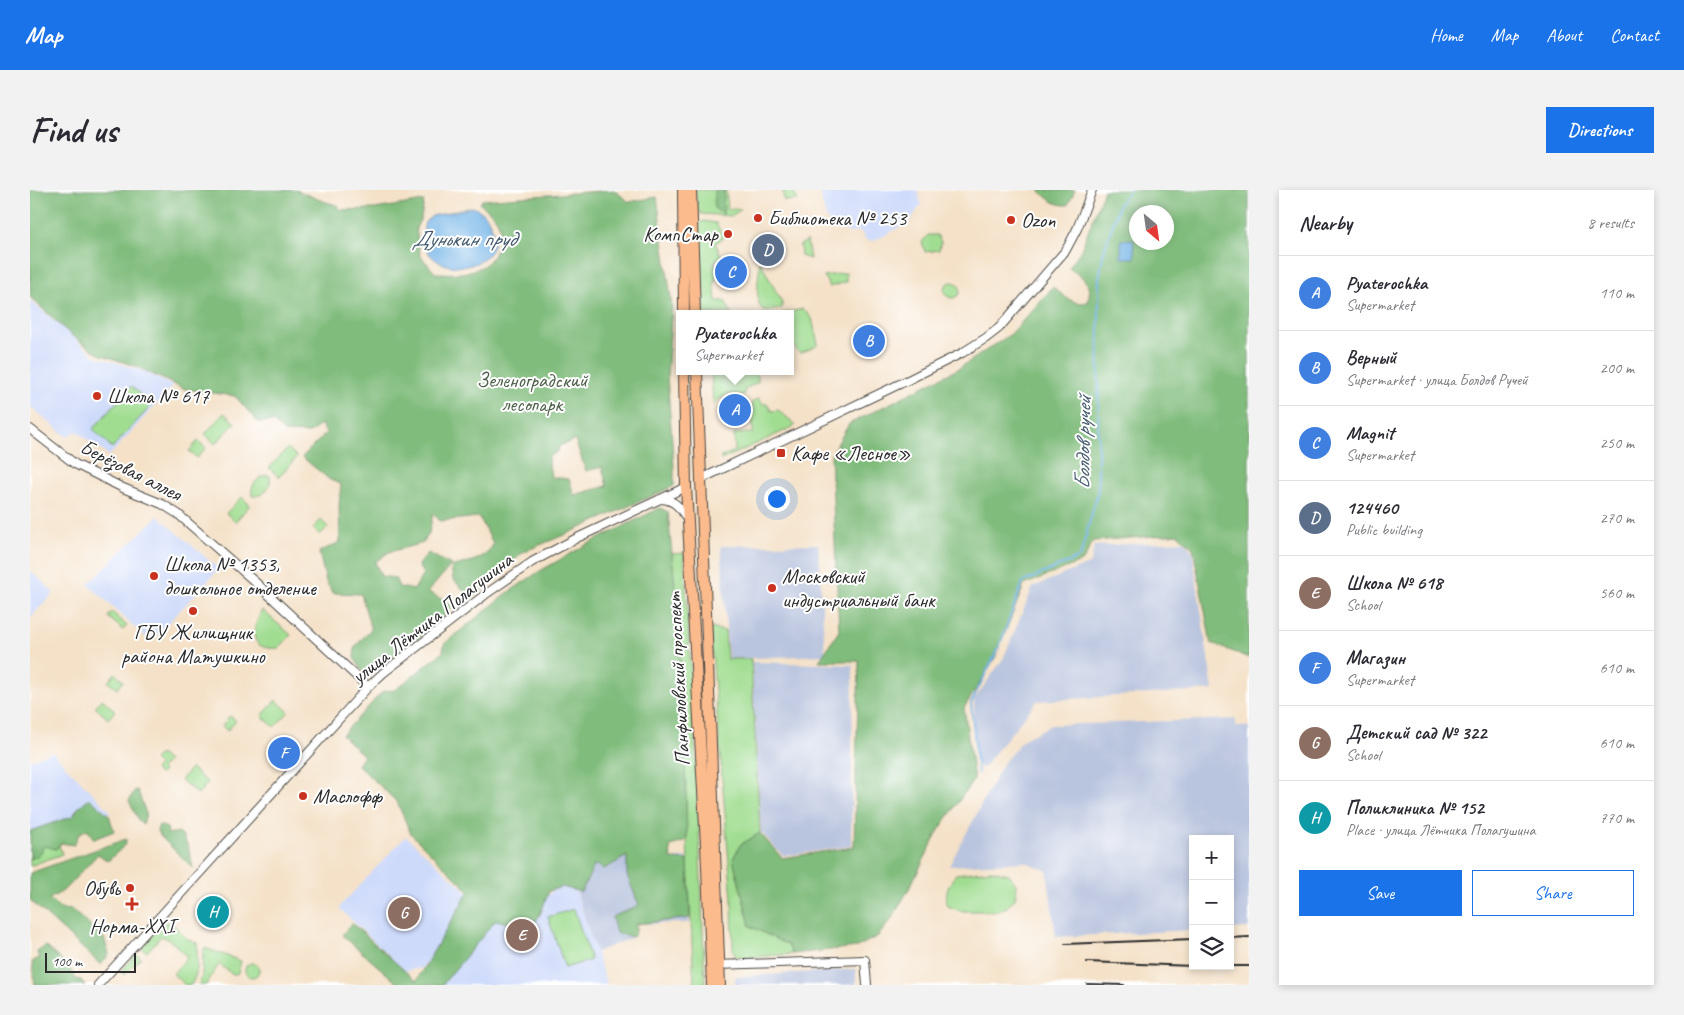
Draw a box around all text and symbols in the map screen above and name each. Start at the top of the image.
text: Map [25,20,62,50]
text: Home [1430,24,1463,46]
text: Map [1491,24,1518,46]
text: About [1546,24,1582,46]
text: Contact [1610,24,1659,46]
button: Directions [1546,107,1654,153]
text: Find us [30,108,117,153]
place label: Библиотека № 253 [768,205,908,231]
north arrow [1129,205,1174,250]
place label: Ozon [1021,207,1056,233]
text: Nearby [1299,210,1352,236]
marker: Библиотека № 253 [752,212,764,224]
text: 8 results [1587,213,1634,233]
marker: Ozon [1005,214,1017,226]
place label: КомпСтар [643,221,719,247]
water label: Дунькин пруд [411,225,521,253]
marker: КомпСтар [722,228,734,240]
pin: D [752,231,784,269]
pin: C [715,253,747,291]
text: Pyaterochka [1346,271,1427,295]
text: A [1311,283,1319,303]
text: 110 m [1600,283,1634,303]
text: Supermarket [1346,295,1414,315]
popup [676,310,794,375]
text: Pyaterochka [694,321,776,345]
pin: B [853,322,885,360]
text: Supermarket [694,345,762,365]
text: Верный [1346,346,1396,370]
text: B [1311,358,1319,378]
text: 200 m [1600,358,1634,378]
park label: Зеленоградский лесопарк [476,367,589,417]
text: Supermarket · улица Болдов Ручей [1346,370,1528,390]
place label: Школа № 617 [107,383,211,409]
marker: Школа № 617 [91,390,103,402]
pin: A [719,391,751,429]
water label: Болдов ручей [1068,391,1098,490]
text: Magnit [1346,421,1394,445]
street label: Берёзовая аллея [76,433,188,508]
text: C [1311,433,1319,453]
text: 250 m [1600,433,1634,453]
place label: Кафе «Лесное» [791,440,911,466]
text: Supermarket [1346,445,1414,465]
marker: Кафе «Лесное» [775,447,787,459]
your location [764,486,790,512]
text: 124460 [1346,496,1398,520]
text: D [1310,508,1320,528]
text: 270 m [1600,508,1634,528]
text: Public building [1346,520,1422,540]
street label: улица Лётчика Полагушина [344,546,519,690]
place label: Школа № 1353, дошкольное отделение [164,551,317,601]
place label: Московский индустриальный банк [782,563,936,613]
marker: Школа № 1353, дошкольное отделение [148,570,160,582]
text: Школа № 618 [1346,571,1442,595]
marker: Московский индустриальный банк [766,582,778,594]
text: E [1311,583,1319,603]
text: 560 m [1600,583,1634,603]
street label: Панфиловский проспект [660,590,696,767]
text: School [1346,595,1380,615]
marker: ГБУ Жилищник района Матушкино [187,605,199,617]
place label: ГБУ Жилищник района Матушкино [121,619,266,669]
text: Магазин [1346,646,1405,670]
text: F [1311,658,1319,678]
text: 610 m [1600,658,1634,678]
text: Supermarket [1346,670,1414,690]
text: Детский сад № 322 [1346,721,1487,745]
text: G [1311,733,1319,753]
text: 610 m [1600,733,1634,753]
pin: F [268,734,300,772]
text: School [1346,745,1380,765]
place label: Маслофф [313,783,383,809]
marker: Маслофф [297,790,309,802]
text: Поликлиника № 152 [1346,796,1484,820]
text: H [1310,808,1320,828]
text: 770 m [1600,808,1634,828]
text: Place · улица Лётчика Полагушина [1346,820,1536,840]
map controls [1189,835,1234,970]
button: + [1189,835,1234,880]
button: Save [1299,870,1462,916]
button: Share [1472,870,1634,916]
place label: Обувь [84,875,122,901]
button: − [1189,880,1234,925]
marker: Обувь [124,882,136,894]
pin: H [197,893,229,931]
pin: G [388,894,420,932]
marker: Норма-XXI [125,897,139,911]
place label: Норма-XXI [89,913,179,939]
pin: E [506,916,538,954]
button: layers [1189,925,1234,970]
scale bar [45,950,136,973]
text: 100 m [52,953,82,970]

